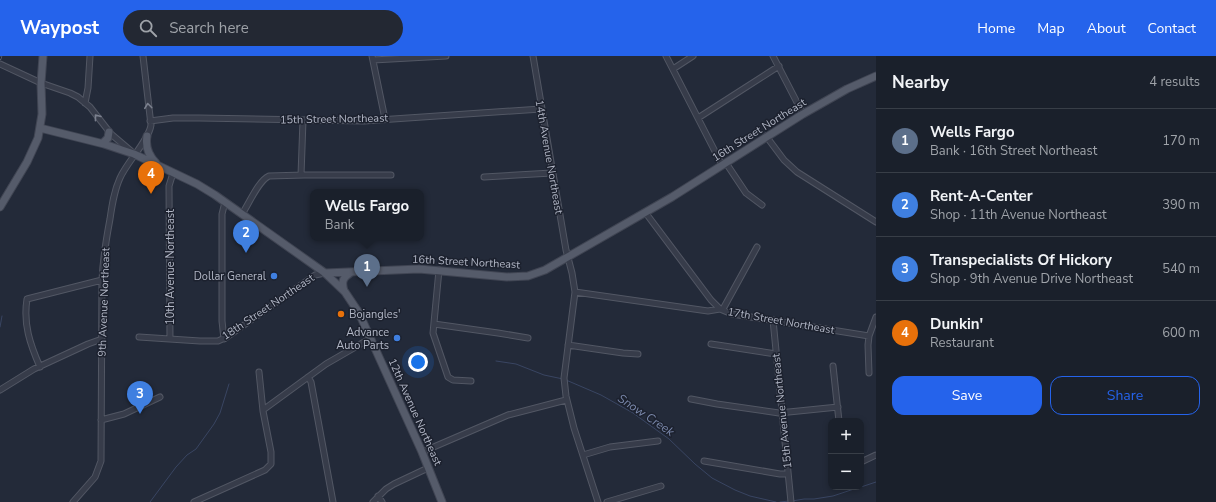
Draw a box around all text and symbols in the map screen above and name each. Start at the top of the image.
search box [123,10,403,46]
text: Waypost [20,15,99,41]
icon: search [137,17,159,39]
text: Search here [169,18,249,38]
text: Home [977,19,1015,38]
text: Map [1037,19,1065,38]
text: About [1087,19,1126,38]
text: Contact [1148,19,1196,38]
text: Nearby [892,71,949,94]
text: 4 results [1149,73,1200,91]
street label: 16th Street Northeast [709,95,809,165]
street label: 14th Avenue Northeast [532,99,566,215]
one-way arrow [144,103,153,109]
street label: 15th Street Northeast [280,111,388,127]
one-way arrow [95,114,102,121]
text: Wells Fargo [930,122,1015,142]
text: 1 [901,132,909,150]
text: 170 m [1162,132,1200,150]
text: Bank · 16th Street Northeast [930,142,1097,160]
pin: 4 [138,161,164,194]
text: Rent-A-Center [930,186,1033,206]
popup [310,189,424,241]
text: Wells Fargo [325,196,409,216]
text: 2 [901,196,909,214]
text: 390 m [1162,196,1200,214]
text: Shop · 11th Avenue Northeast [930,206,1107,224]
street label: 10th Avenue Northeast [163,209,178,325]
text: Bank [325,216,354,234]
pin: 2 [233,220,259,253]
street label: 9th Avenue Northeast [95,247,113,357]
text: Transpecialists Of Hickory [930,250,1112,270]
street label: 16th Street Northeast [412,252,521,272]
pin: 1 [354,254,380,287]
text: 3 [901,260,909,278]
text: 540 m [1162,260,1200,278]
place label: Dollar General [194,269,267,284]
street label: 18th Street Northeast [219,270,317,344]
text: Shop · 9th Avenue Drive Northeast [930,270,1133,288]
marker: Dollar General [269,271,279,281]
street label: 17th Street Northeast [726,304,836,338]
place label: Bojangles' [349,307,400,322]
marker: Bojangles' [336,309,346,319]
text: Dunkin' [930,314,983,334]
text: 4 [901,324,909,342]
text: 600 m [1162,324,1200,342]
place label: Advance Auto Parts [336,325,389,353]
marker: Advance Auto Parts [392,333,402,343]
text: Restaurant [930,334,994,352]
your location [408,352,428,372]
street label: 15th Avenue Northeast [768,353,796,469]
street label: 12th Avenue Northeast [385,356,445,468]
button: Save [892,376,1042,415]
button: Share [1050,376,1200,415]
pin: 3 [127,381,153,414]
water label: Snow Creek [615,390,678,440]
map controls [828,418,864,490]
button: + [828,418,864,454]
button: − [828,454,864,490]

